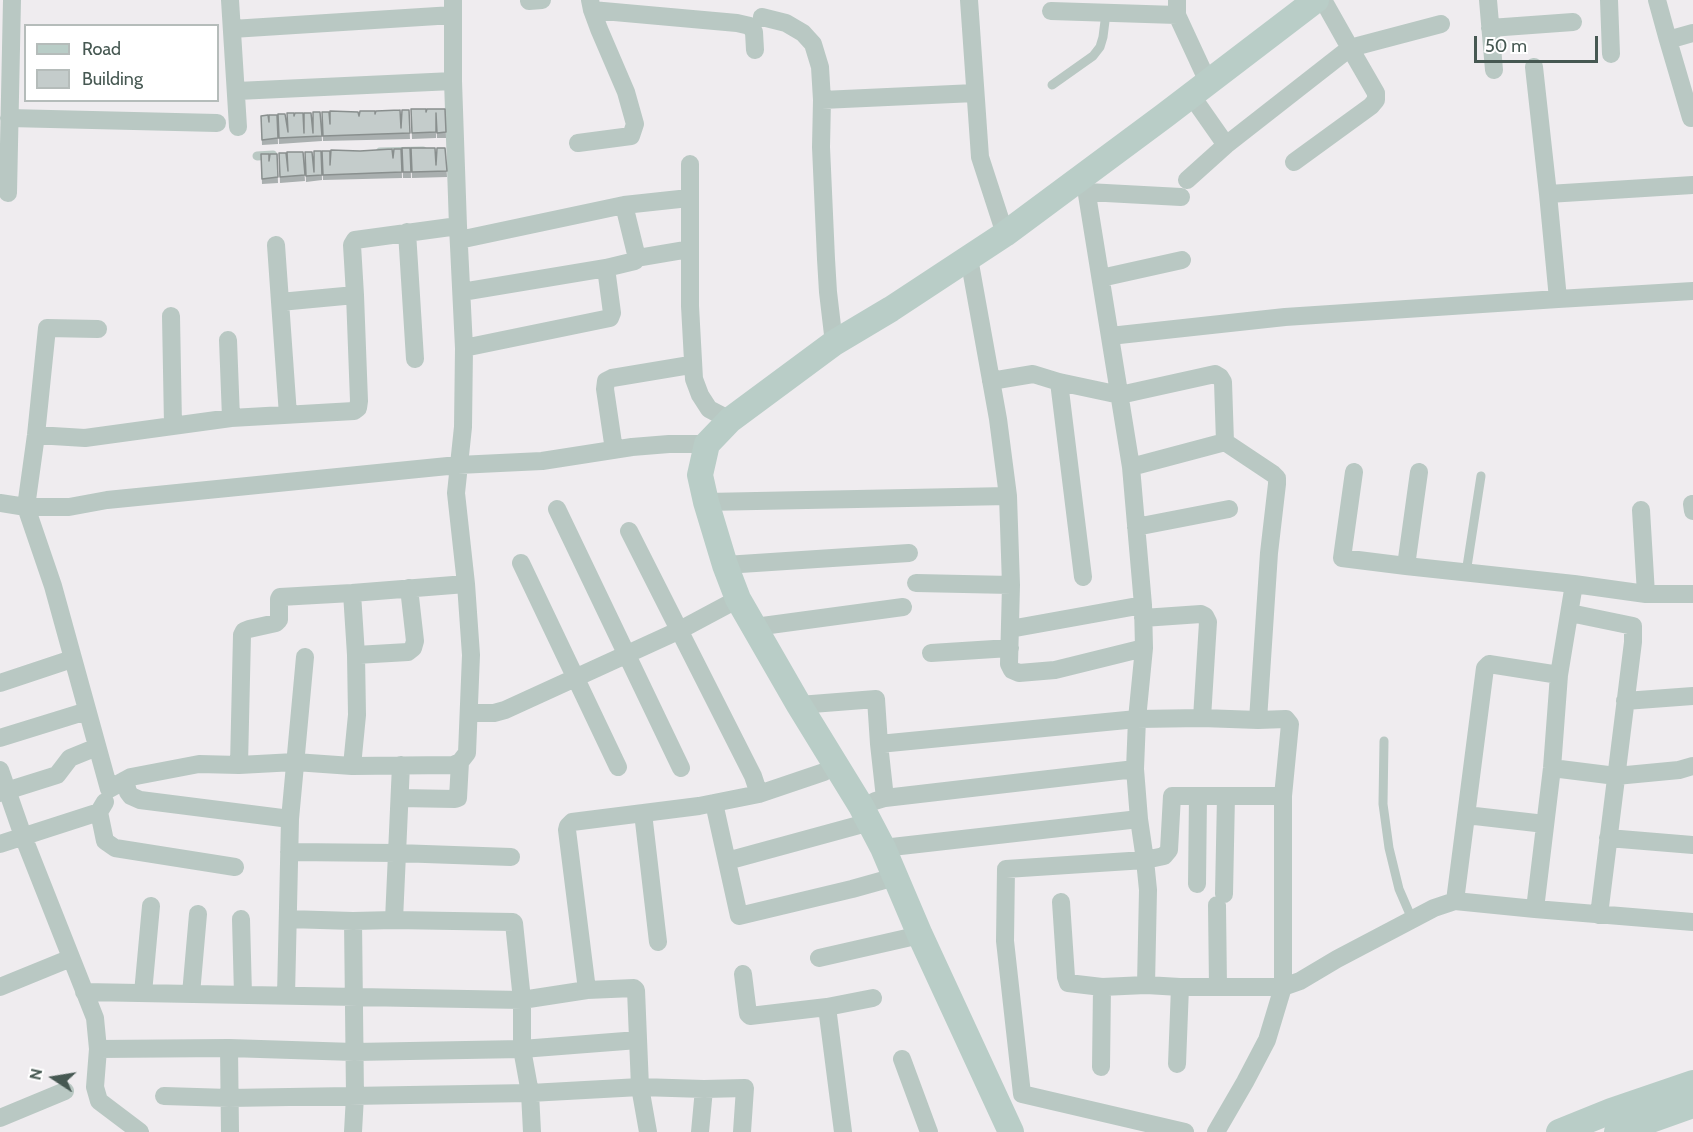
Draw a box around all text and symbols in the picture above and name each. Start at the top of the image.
legend [24,24,219,102]
scale bar [1477,24,1602,62]
text: 50 m [1485,35,1527,57]
text: Road [82,38,121,60]
text: Building [82,68,143,90]
north arrow [24,1048,84,1108]
text: N [25,1067,46,1082]

